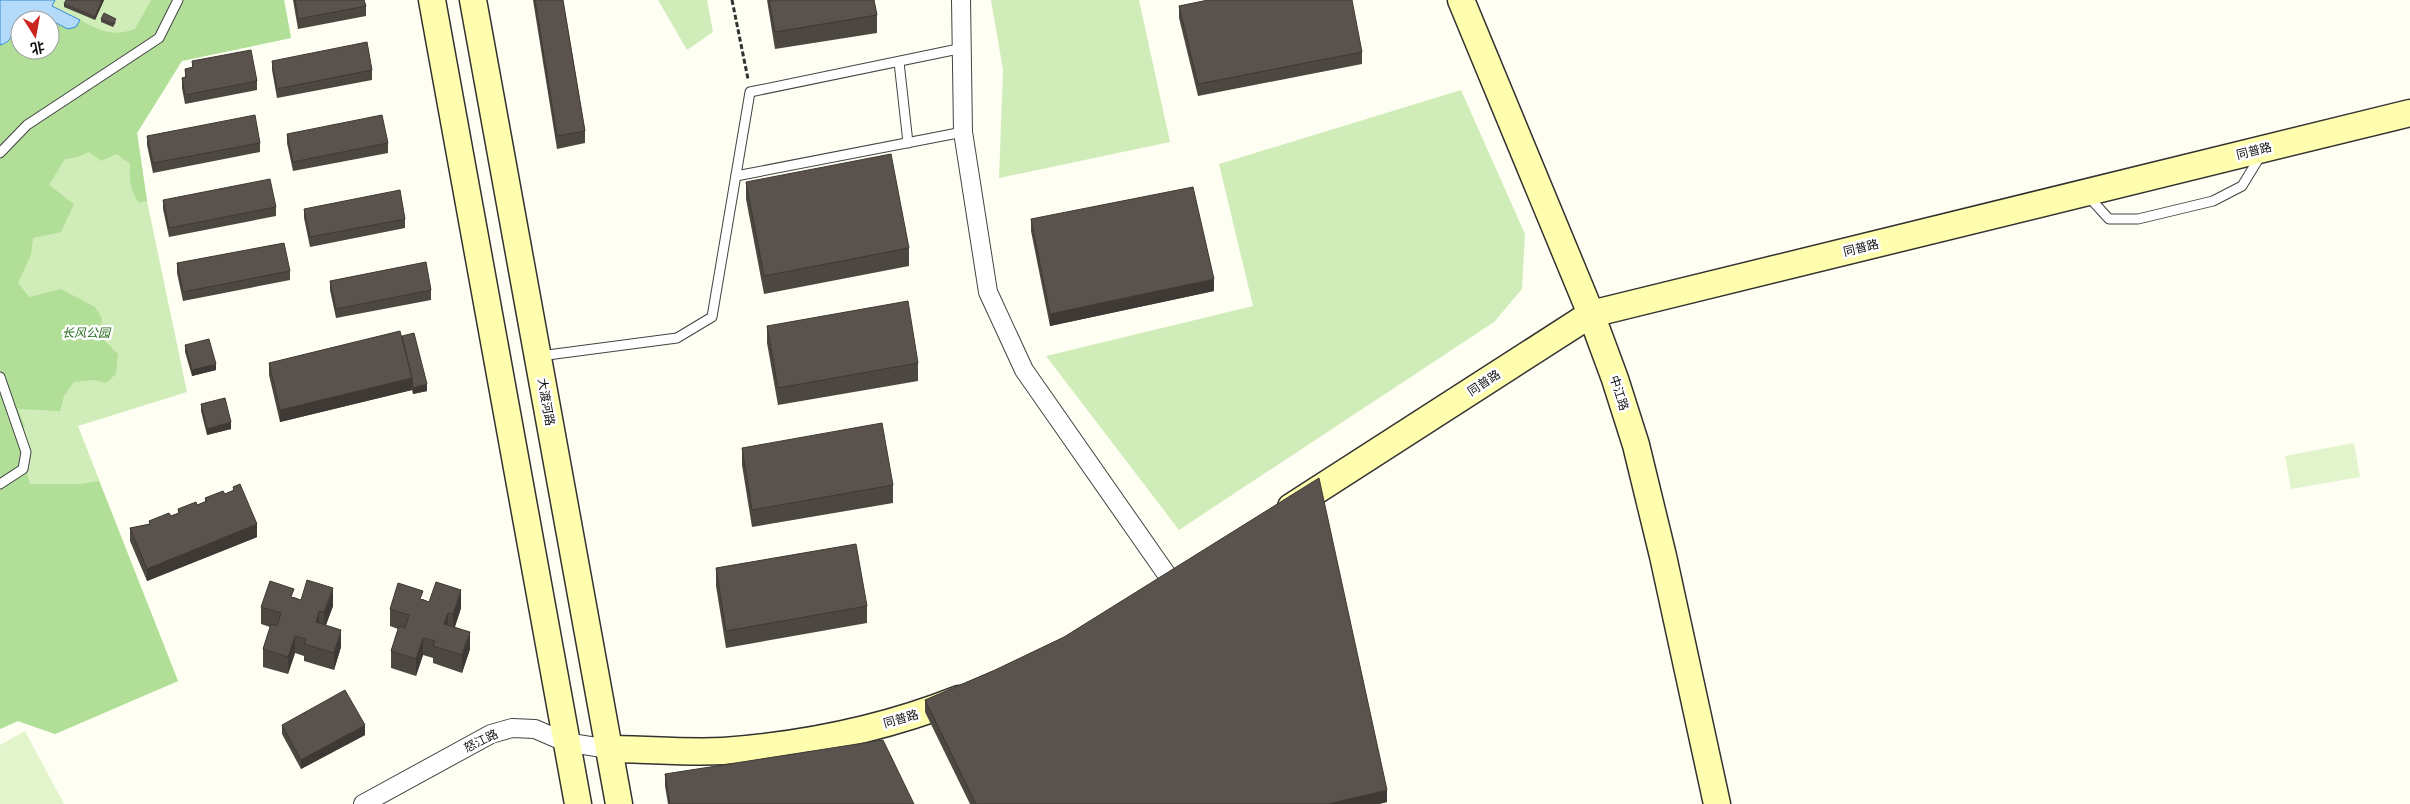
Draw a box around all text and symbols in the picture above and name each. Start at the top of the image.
north arrow [10,10,60,60]
text: 北 [29,38,46,58]
street label: 同普路 [2235,139,2273,162]
street label: 同普路 [1842,236,1880,259]
park label: 长风公园 [62,325,112,340]
street label: 同普路 [1465,366,1503,399]
street label: 中江路 [1607,373,1632,412]
street label: 大渡河路 [535,377,558,427]
street label: 同普路 [881,706,920,731]
street label: 怒江路 [461,726,500,755]

